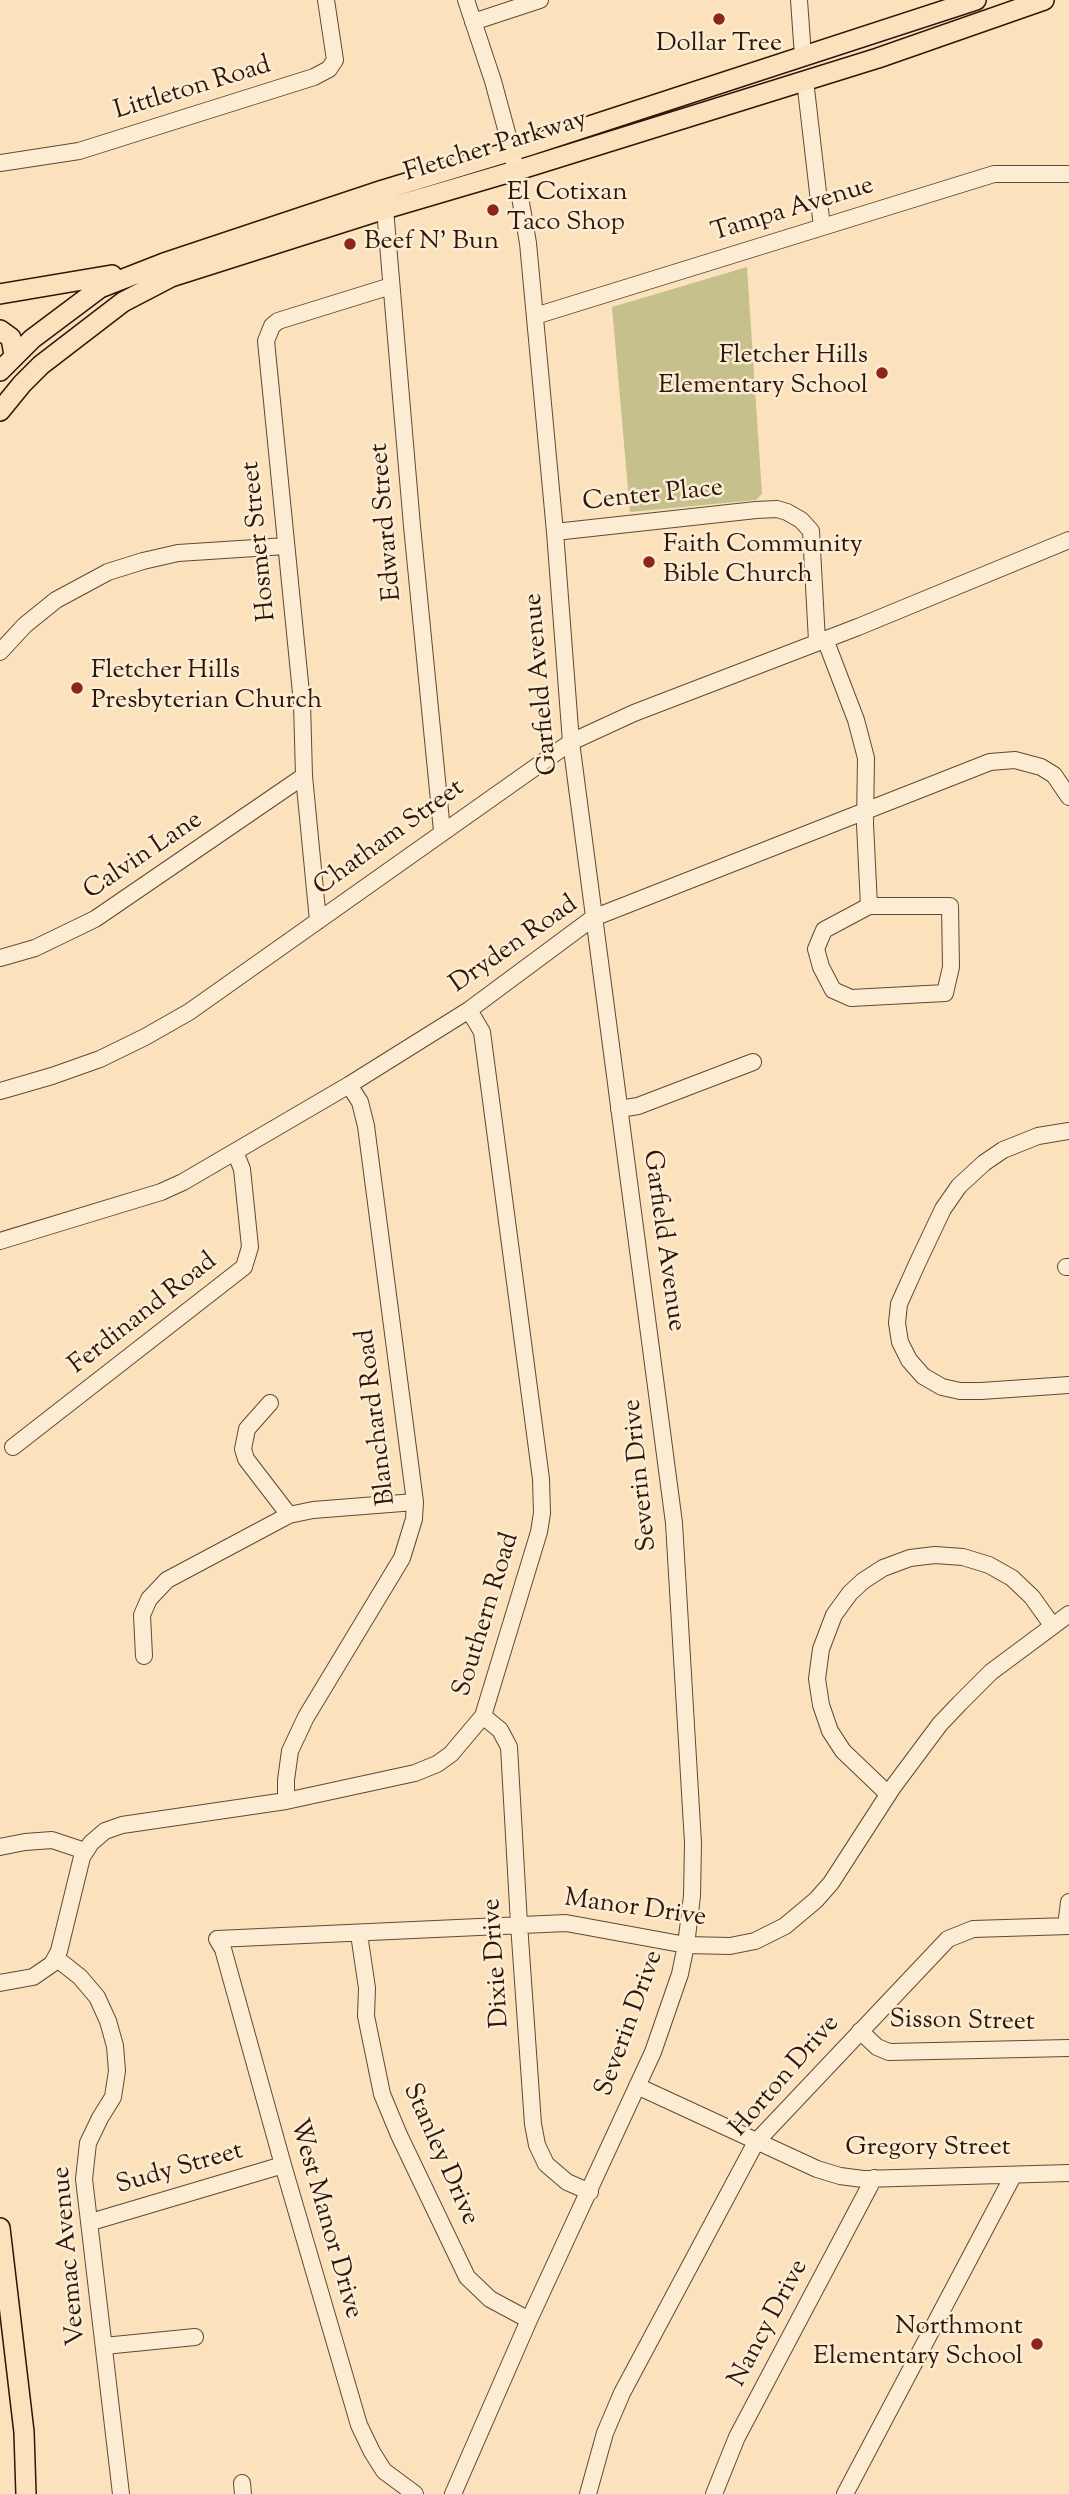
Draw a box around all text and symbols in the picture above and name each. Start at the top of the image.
marker: Dollar Tree [711,11,727,27]
place label: Dollar Tree [656,30,782,62]
street label: Littleton Road [111,51,275,129]
street label: Fletcher Parkway [401,105,591,191]
street label: Tampa Avenue [708,172,878,250]
place label: El Cotixan Taco Shop [507,179,628,241]
marker: El Cotixan Taco Shop [485,202,501,218]
place label: Beef N' Bun [364,228,499,260]
marker: Beef N' Bun [342,236,358,252]
place label: Fletcher Hills Elementary School [658,342,868,404]
marker: Fletcher Hills Elementary School [874,365,890,381]
street label: Edward Street [366,442,410,602]
street label: Hosmer Street [237,459,285,623]
street label: Center Place [581,474,725,520]
place label: Faith Community Bible Church [663,531,863,592]
marker: Faith Community Bible Church [641,554,657,570]
street label: Garfield Avenue [519,592,567,776]
place label: Fletcher Hills Presbyterian Church [91,657,322,718]
marker: Fletcher Hills Presbyterian Church [69,680,85,696]
street label: Chatham Street [309,774,471,904]
street label: Calvin Lane [79,806,209,908]
street label: Dryden Road [445,891,585,1001]
street label: Garfield Avenue [634,1148,690,1334]
street label: Ferdinand Road [64,1248,224,1382]
street label: Blanchard Road [352,1327,404,1507]
street label: Severin Drive [619,1397,665,1553]
street label: Southern Road [448,1529,528,1701]
street label: Manor Drive [562,1885,708,1935]
street label: Dixie Drive [478,1897,518,2029]
street label: Severin Drive [590,1947,672,2101]
street label: Sisson Street [889,2006,1035,2040]
street label: Horton Drive [725,2010,847,2144]
street label: Stanley Drive [394,2079,484,2231]
street label: West Manor Drive [281,2116,367,2322]
street label: Gregory Street [845,2134,1011,2166]
street label: Sudy Street [113,2137,247,2203]
street label: Veemac Avenue [48,2165,94,2347]
street label: Nancy Drive [723,2255,817,2393]
place label: Northmont Elementary School [813,2313,1023,2374]
marker: Northmont Elementary School [1029,2336,1045,2352]

